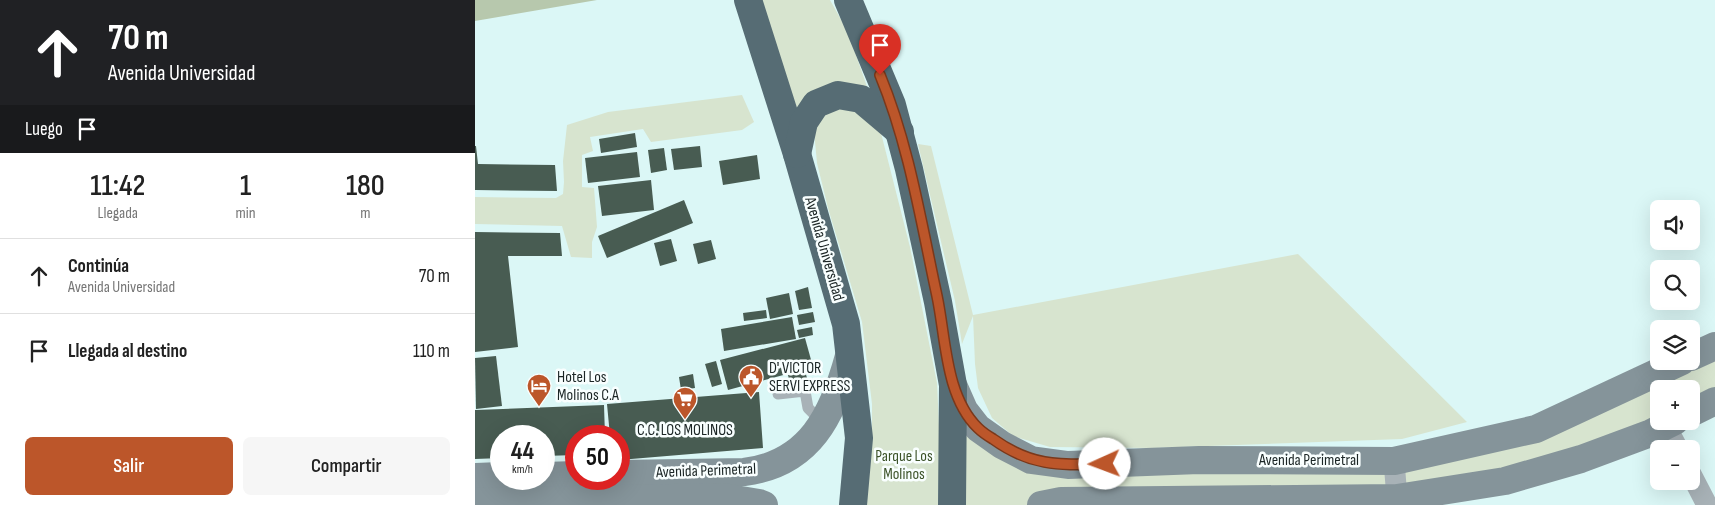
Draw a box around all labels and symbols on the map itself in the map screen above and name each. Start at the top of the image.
pin [859,24,901,75]
street label: Avenida Universidad [800,194,848,303]
place label: D' VICTOR SERVI EXPRESS [769,359,850,396]
public building icon: D' VICTOR SERVI EXPRESS [738,364,764,398]
place label: Hotel Los Molinos C.A [557,368,619,405]
hotel icon: Hotel Los Molinos C.A [526,373,552,407]
supermarket icon: C.C. LOS MOLINOS [672,386,698,420]
place label: C.C. LOS MOLINOS [637,421,733,440]
speed limit sign: 50 [565,425,630,490]
position arrow [1078,437,1130,489]
park label: Parque Los Molinos [875,447,933,484]
street label: Avenida Perimetral [1258,451,1359,470]
street label: Avenida Perimetral [655,460,756,482]

